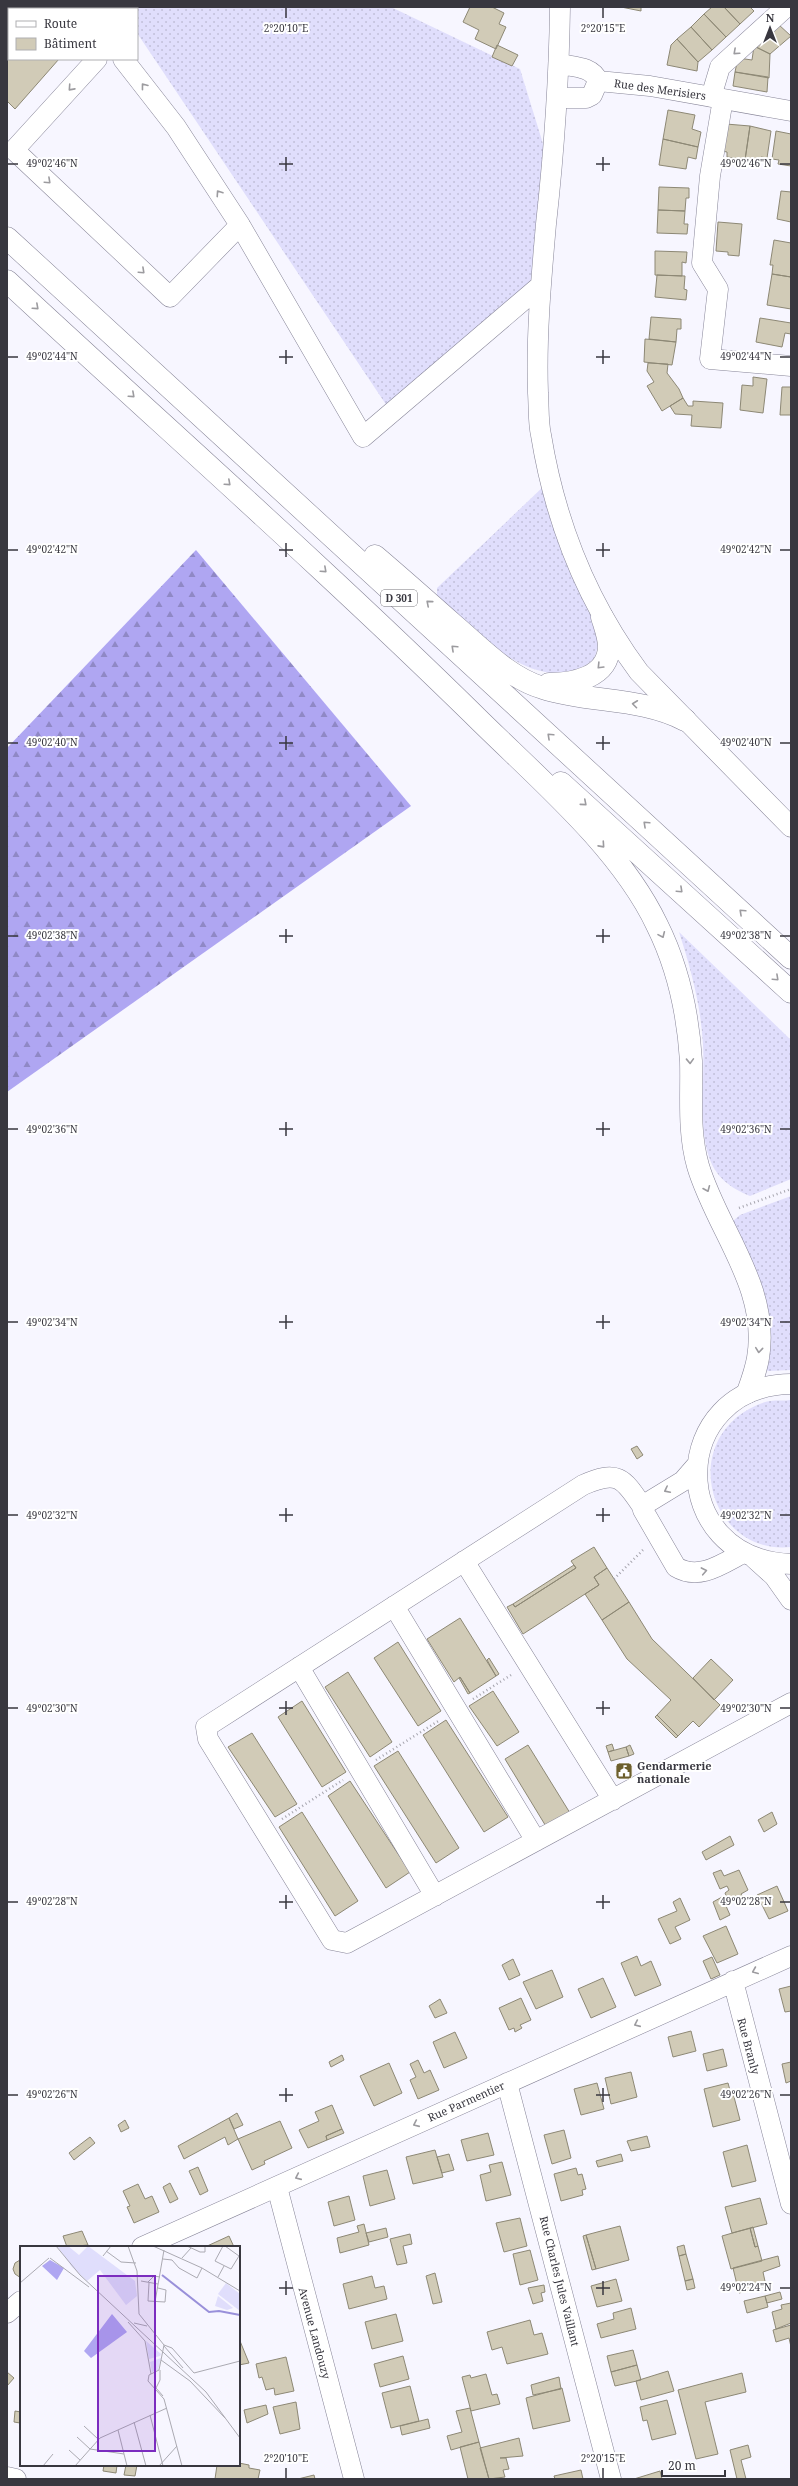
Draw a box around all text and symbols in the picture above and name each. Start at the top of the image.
legend [8,8,138,60]
north arrow [750,8,790,48]
text: N [766,10,775,25]
text: Route [44,15,77,32]
text: 2°20'10"E [264,21,308,35]
text: 2°20'15"E [581,21,625,35]
text: Bâtiment [44,35,96,52]
one-way arrow [733,47,741,55]
street label: Rue des Merisiers [613,75,707,103]
one-way arrow [68,83,75,91]
one-way arrow [142,84,149,91]
text: 49°02'46"N [26,156,78,170]
text: 49°02'46"N [720,156,772,170]
one-way arrow [43,177,51,184]
one-way arrow [216,190,223,197]
one-way arrow [137,266,145,274]
one-way arrow [31,303,38,310]
text: 49°02'44"N [26,349,78,363]
text: 49°02'44"N [720,349,772,363]
one-way arrow [127,390,134,397]
one-way arrow [223,478,230,485]
text: 49°02'42"N [26,542,78,556]
text: 49°02'42"N [720,542,772,556]
one-way arrow [319,566,326,573]
road number: D 301 [381,590,417,606]
one-way arrow [426,600,433,607]
one-way arrow [452,646,459,653]
one-way arrow [597,661,605,669]
one-way arrow [632,699,638,708]
one-way arrow [547,733,555,741]
text: 49°02'40"N [26,735,78,749]
text: 49°02'40"N [720,735,772,749]
one-way arrow [579,798,586,805]
one-way arrow [643,821,651,829]
one-way arrow [597,840,604,847]
one-way arrow [675,886,683,893]
one-way arrow [739,909,747,917]
text: 49°02'38"N [26,928,78,942]
text: 49°02'38"N [720,928,772,942]
one-way arrow [657,931,665,938]
one-way arrow [771,973,778,980]
one-way arrow [686,1058,695,1064]
text: 49°02'36"N [26,1122,78,1136]
text: 49°02'36"N [720,1122,772,1136]
one-way arrow [702,1184,710,1192]
text: 49°02'34"N [26,1315,78,1329]
text: 49°02'34"N [720,1315,772,1329]
one-way arrow [755,1347,764,1353]
one-way arrow [664,1485,671,1493]
text: 49°02'32"N [26,1508,78,1522]
text: 49°02'32"N [720,1508,772,1522]
one-way arrow [701,1568,707,1576]
text: 49°02'30"N [26,1701,78,1715]
text: 49°02'30"N [720,1701,772,1715]
place label: Gendarmerie nationale [637,1758,712,1786]
public building icon: Gendarmerie nationale [614,1761,634,1781]
text: 49°02'28"N [26,1894,78,1908]
text: 49°02'28"N [720,1894,772,1908]
one-way arrow [752,1967,759,1975]
street label: Rue Branly [734,2016,764,2077]
one-way arrow [633,2019,641,2027]
street label: Rue Parmentier [425,2077,508,2125]
text: 49°02'26"N [26,2087,78,2101]
text: 49°02'26"N [720,2087,772,2101]
one-way arrow [413,2119,420,2127]
one-way arrow [294,2173,301,2181]
street label: Rue Charles Jules Vaillant [537,2214,583,2348]
inset map [20,2246,240,2466]
text: 49°02'24"N [720,2280,772,2294]
street label: Avenue Landouzy [296,2286,335,2381]
text: 2°20'10"E [264,2451,308,2465]
text: 2°20'15"E [581,2451,625,2465]
scale bar [662,2452,725,2478]
text: 20 m [668,2457,696,2474]

